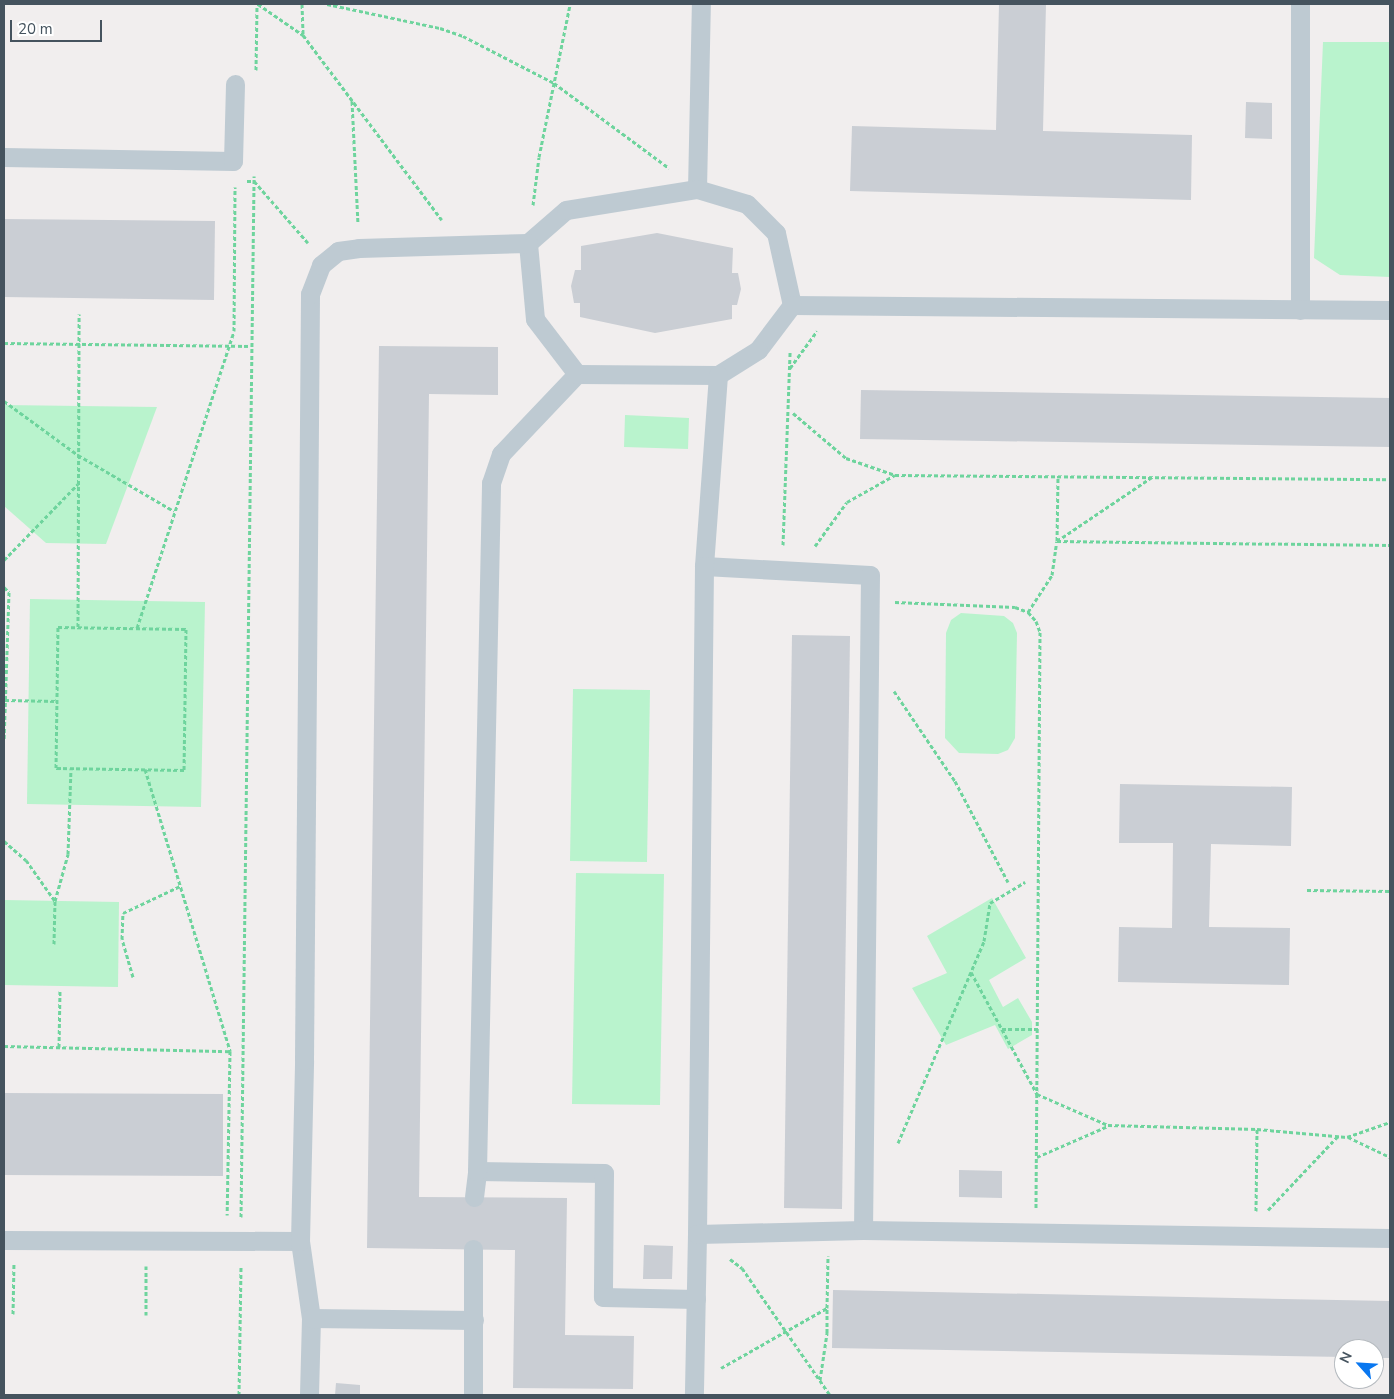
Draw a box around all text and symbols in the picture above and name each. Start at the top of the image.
scale bar [12,10,105,42]
text: 20 m [18,19,53,39]
north arrow [1334,1339,1384,1389]
text: N [1335,1349,1357,1367]

